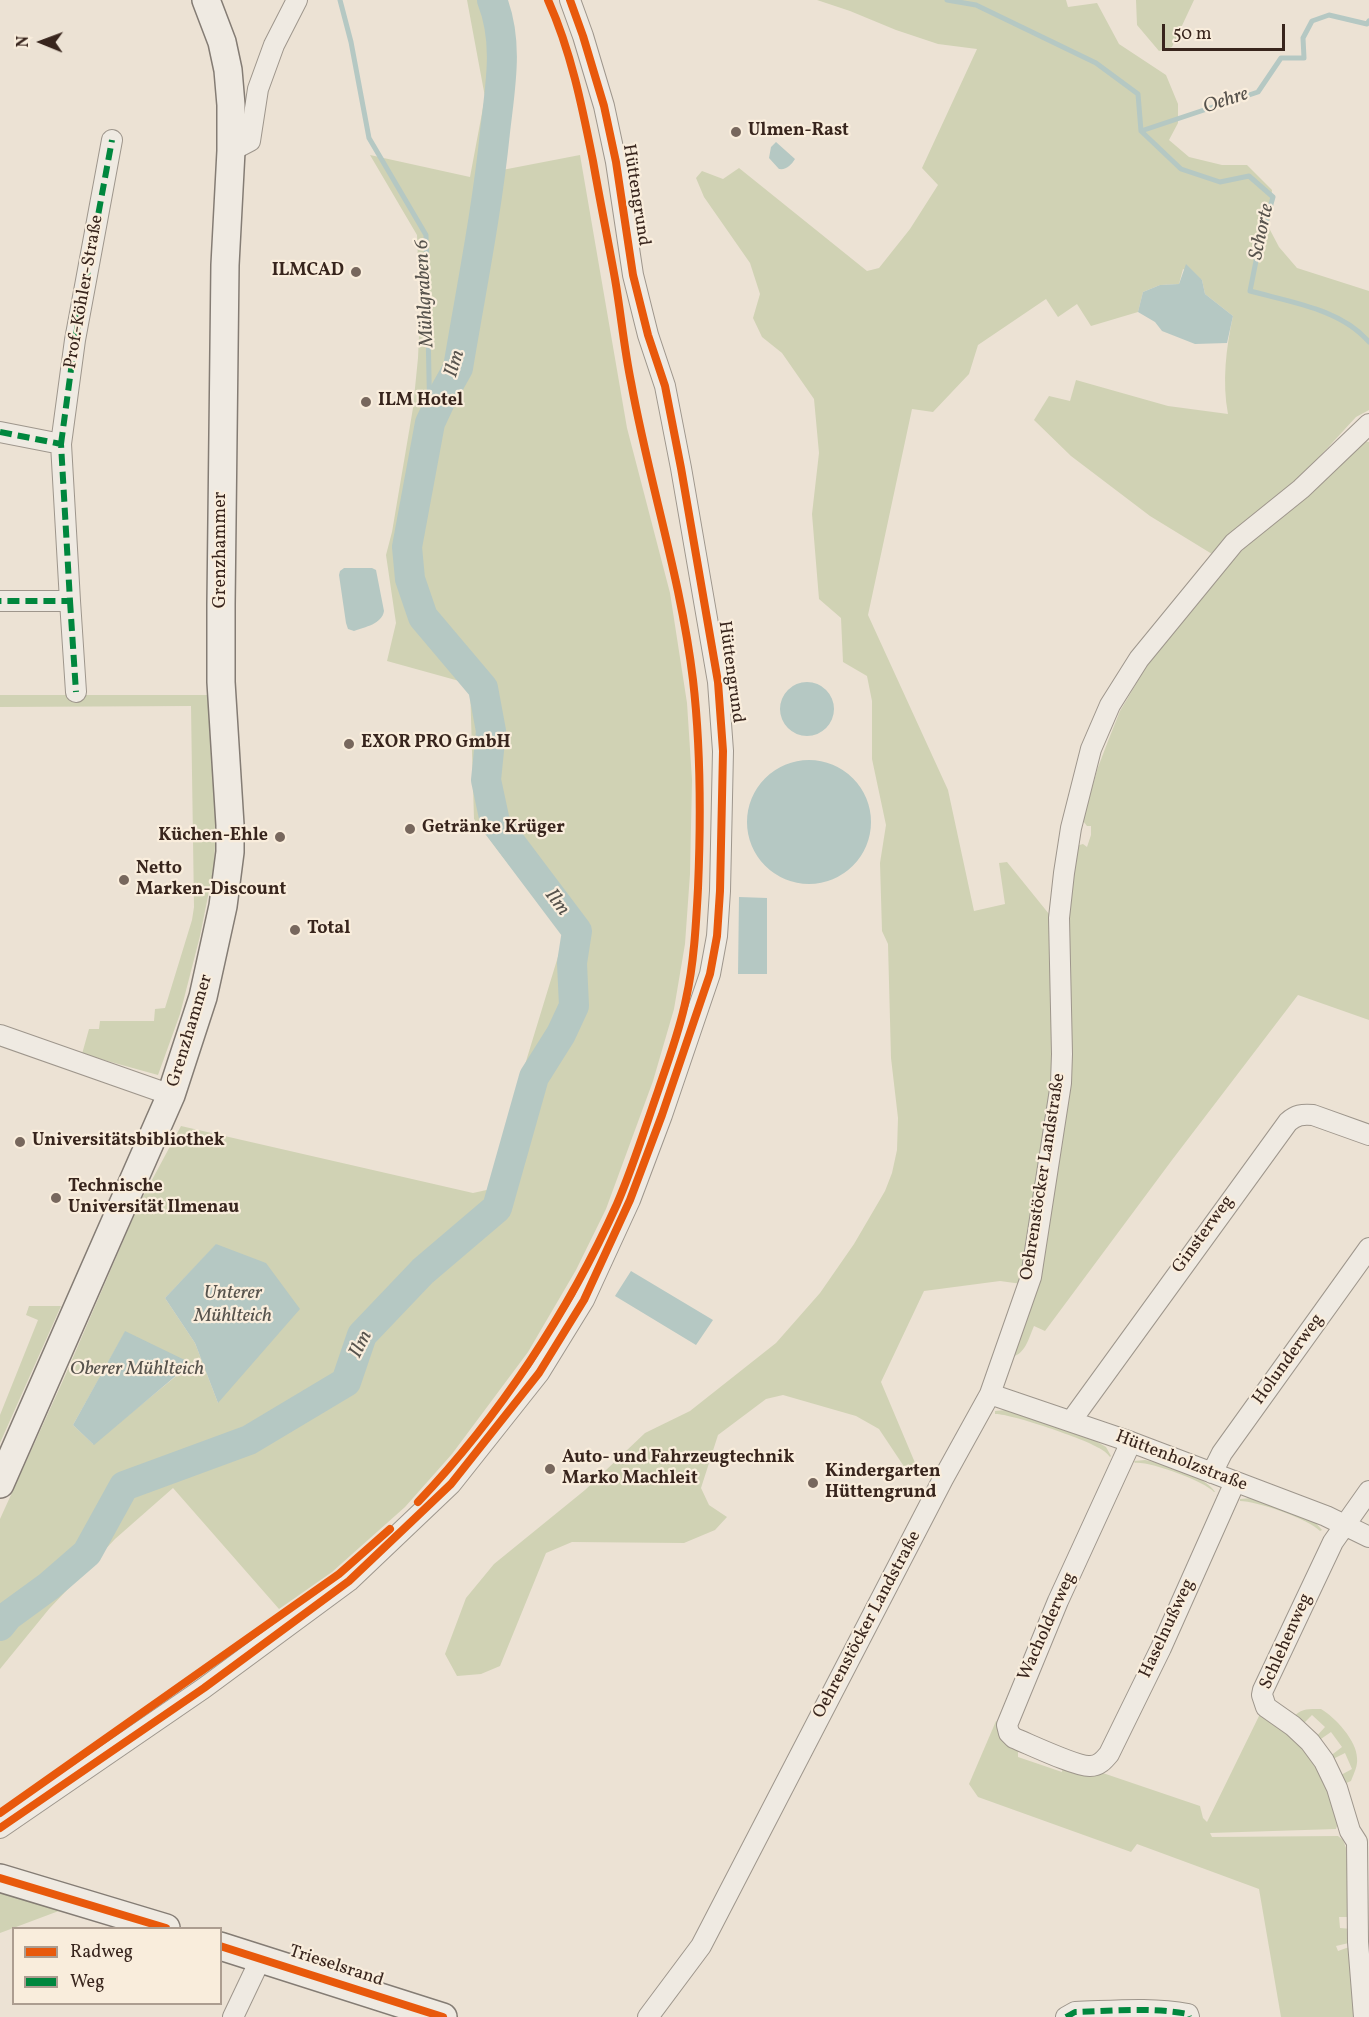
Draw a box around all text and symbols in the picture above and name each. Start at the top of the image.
north arrow [12,12,72,72]
scale bar [1165,12,1288,50]
text: 50 m [1173,22,1212,47]
text: N [13,36,35,48]
water label: Oehre [1200,83,1252,121]
place label: Ulmen-Rast [748,121,849,143]
marker: Ulmen-Rast [729,125,743,139]
street label: Hüttengrund [616,142,654,248]
water label: Schorte [1245,202,1281,262]
street label: Prof.-Köhler-Straße [61,213,109,371]
water label: Mühlgraben 6 [411,238,441,348]
place label: ILMCAD [272,261,344,283]
marker: ILMCAD [349,265,363,279]
water label: Ilm [440,347,472,381]
place label: ILM Hotel [378,391,463,413]
marker: ILM Hotel [359,395,373,409]
street label: Grenzhammer [211,492,233,608]
street label: Hüttengrund [712,619,748,725]
place label: EXOR PRO GmbH [361,733,511,755]
marker: EXOR PRO GmbH [342,737,356,751]
place label: Getränke Krüger [422,818,565,840]
marker: Getränke Krüger [403,822,417,836]
place label: Küchen-Ehle [158,826,268,848]
marker: Küchen-Ehle [273,830,287,844]
place label: Netto Marken-Discount [136,859,286,902]
marker: Netto Marken-Discount [117,873,131,887]
water label: Ilm [538,885,574,921]
place label: Total [307,919,350,941]
marker: Total [288,923,302,937]
street label: Grenzhammer [164,972,218,1090]
street label: Oehrenstöcker Landstraße [1017,1072,1071,1282]
place label: Universitätsbibliothek [32,1131,225,1153]
marker: Universitätsbibliothek [13,1135,27,1149]
place label: Technische Universität Ilmenau [68,1177,239,1220]
marker: Technische Universität Ilmenau [49,1191,63,1205]
street label: Ginsterweg [1169,1192,1239,1278]
water label: Unterer Mühlteich [194,1282,272,1329]
street label: Holunderweg [1249,1310,1329,1410]
water label: Ilm [345,1327,379,1363]
water label: Oberer Mühlteich [70,1358,204,1382]
street label: Hüttenholzstraße [1112,1427,1250,1497]
place label: Auto- und Fahrzeugtechnik Marko Machleit [562,1448,794,1490]
marker: Auto- und Fahrzeugtechnik Marko Machleit [543,1462,557,1476]
place label: Kindergarten Hüttengrund [825,1462,941,1504]
marker: Kindergarten Hüttengrund [806,1476,820,1490]
street label: Oehrenstöcker Landstraße [809,1528,927,1722]
street label: Wacholderweg [1014,1569,1082,1685]
street label: Haselnußweg [1136,1576,1200,1682]
street label: Schlehenweg [1256,1591,1318,1693]
legend [12,1927,222,2005]
text: Radweg [70,1940,133,1965]
street label: Trieselsrand [286,1942,386,1992]
text: Weg [70,1970,104,1995]

